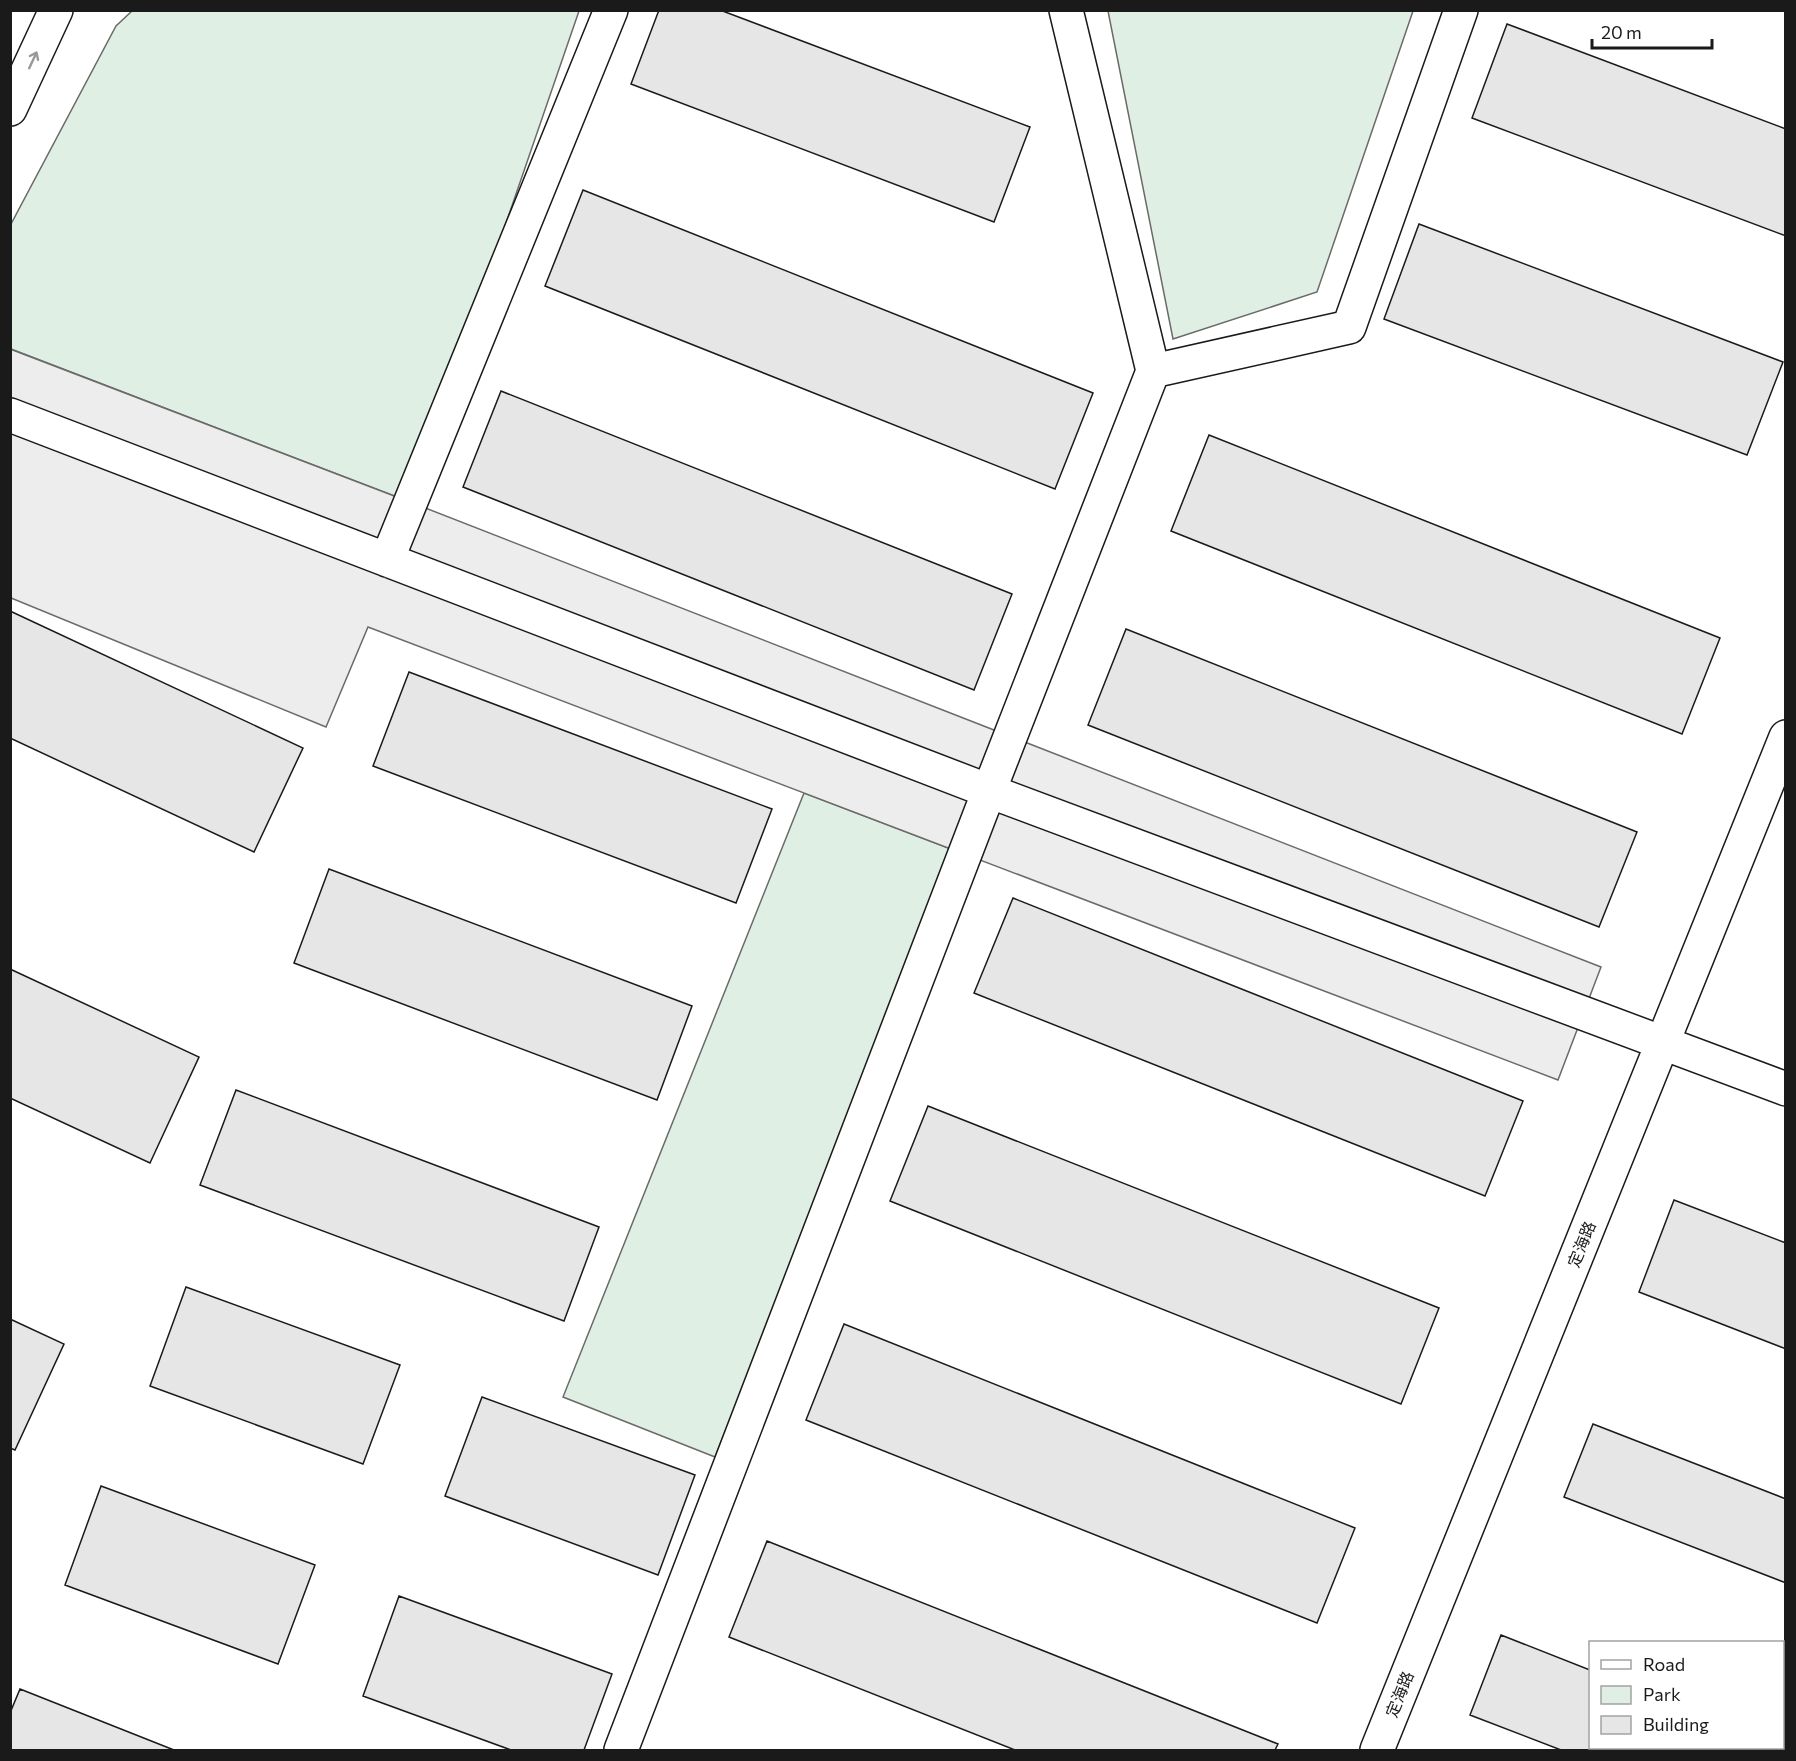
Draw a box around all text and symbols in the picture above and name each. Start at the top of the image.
scale bar [1592,12,1712,50]
text: 20 m [1601,21,1642,43]
one-way arrow [28,51,40,69]
street label: 定海路 [1563,1218,1599,1270]
legend [1589,1641,1784,1749]
text: Road [1643,1653,1685,1675]
street label: 定海路 [1381,1668,1417,1720]
text: Park [1643,1683,1681,1705]
text: Building [1643,1713,1709,1735]

